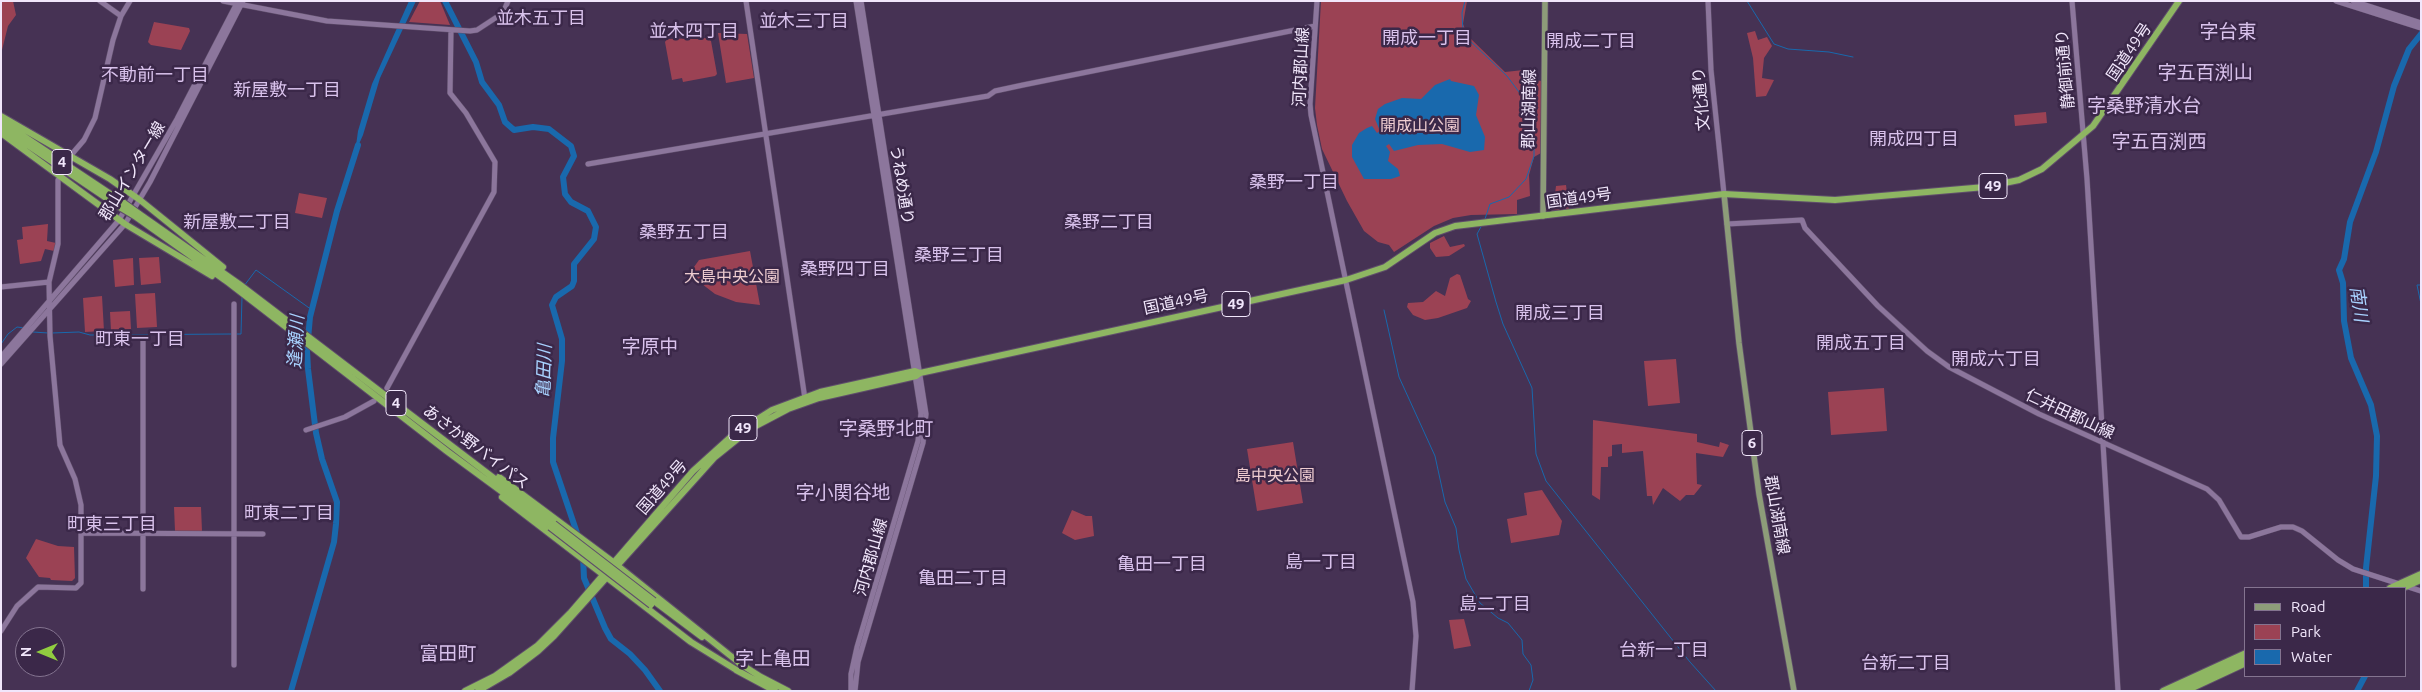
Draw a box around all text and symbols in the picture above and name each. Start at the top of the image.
district label: 並木五丁目 [496,7,586,29]
district label: 並木三丁目 [759,10,849,32]
street label: 国道49号 [2103,19,2155,85]
district label: 並木四丁目 [649,20,739,42]
district label: 字台東 [2200,21,2256,43]
street label: 河内郡山線 [1289,27,1313,107]
district label: 開成一丁目 [1382,27,1472,49]
street label: 静御前通り [2052,28,2078,110]
district label: 開成二丁目 [1546,30,1636,52]
district label: 字五百渕山 [2158,62,2252,84]
district label: 不動前一丁目 [101,64,209,86]
street label: 文化通り [1689,66,1713,132]
street label: 郡山湖南線 [1519,69,1539,149]
district label: 新屋敷一丁目 [233,79,341,101]
district label: 字桑野清水台 [2087,95,2201,117]
park label: 開成山公園 [1380,116,1460,136]
street label: 郡山インター線 [95,118,169,224]
district label: 開成四丁目 [1869,128,1959,150]
district label: 字五百渕西 [2112,131,2206,153]
street label: うねめ通り [886,144,918,226]
road number: 4 [52,150,72,174]
district label: 桑野一丁目 [1249,171,1339,193]
road number: 49 [1979,174,2007,198]
street label: 国道49号 [1545,184,1613,212]
district label: 新屋敷二丁目 [183,211,291,233]
district label: 桑野二丁目 [1064,211,1154,233]
district label: 桑野五丁目 [639,221,729,243]
district label: 桑野三丁目 [914,244,1004,266]
district label: 桑野四丁目 [800,258,890,280]
park label: 大島中央公園 [684,267,780,287]
water label: 南川 [2346,285,2372,323]
street label: 国道49号 [1142,286,1210,318]
road number: 49 [1222,292,1250,316]
district label: 開成三丁目 [1515,302,1605,324]
water label: 逢瀬川 [284,314,308,370]
district label: 町東一丁目 [95,328,185,350]
district label: 開成五丁目 [1816,332,1906,354]
district label: 字原中 [622,336,678,358]
water label: 亀田川 [532,344,556,398]
district label: 開成六丁目 [1951,348,2041,370]
street label: 仁井田郡山線 [2022,385,2118,443]
road number: 4 [386,390,406,416]
street label: あさか野バイパス [419,401,533,493]
road number: 49 [729,416,757,440]
district label: 字桑野北町 [839,418,933,440]
road number: 6 [1742,430,1762,456]
street label: 国道49号 [633,456,691,518]
park label: 島中央公園 [1235,466,1315,486]
street label: 郡山湖南線 [1761,474,1793,556]
district label: 字小関谷地 [796,482,890,504]
district label: 町東二丁目 [244,502,334,524]
district label: 町東三丁目 [67,513,157,535]
street label: 河内郡山線 [851,516,891,598]
district label: 島一丁目 [1285,551,1357,573]
district label: 亀田一丁目 [1117,553,1207,575]
district label: 亀田二丁目 [918,567,1008,589]
legend [2244,587,2407,677]
district label: 島二丁目 [1459,593,1531,615]
text: Road [2291,598,2326,615]
text: Park [2291,623,2321,640]
north arrow [15,627,65,677]
district label: 台新一丁目 [1619,639,1709,661]
district label: 富田町 [420,643,476,665]
text: N [18,647,34,657]
district label: 字上亀田 [735,648,811,670]
text: Water [2291,648,2332,665]
district label: 台新二丁目 [1861,652,1951,674]

